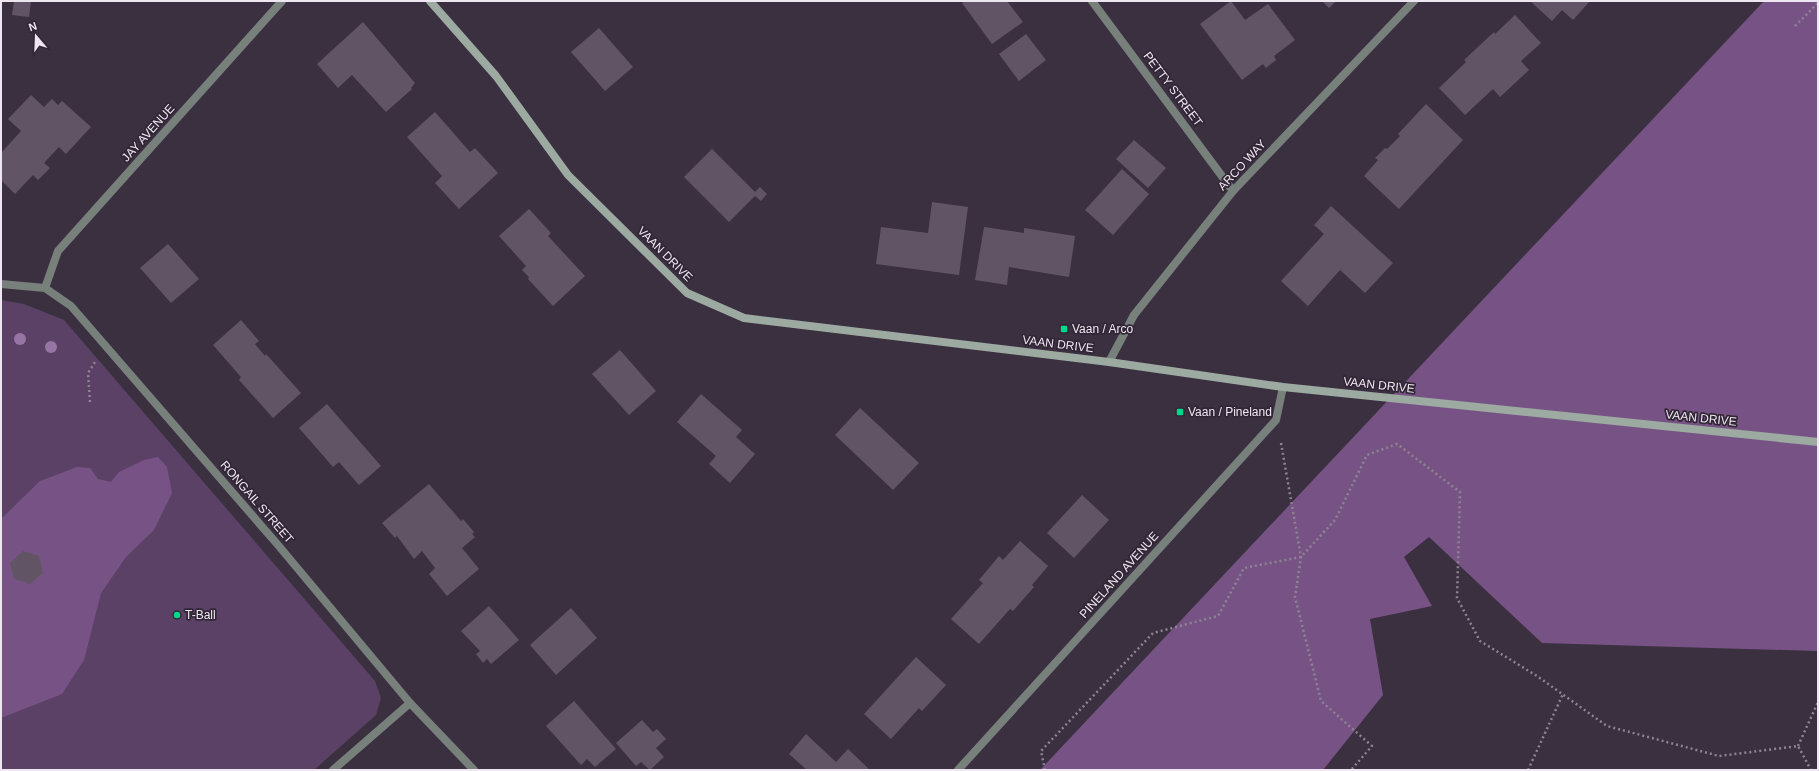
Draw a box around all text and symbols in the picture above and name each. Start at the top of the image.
north arrow [16,16,56,56]
text: N [27,20,39,34]
street label: PETTY STREET [1141,49,1206,129]
street label: JAY AVENUE [119,102,177,164]
street label: ARCO WAY [1215,137,1269,193]
street label: VAAN DRIVE [635,224,695,284]
place label: Vaan / Arco [1072,322,1133,336]
marker: Vaan / Arco [1059,324,1069,334]
street label: VAAN DRIVE [1022,333,1094,355]
street label: VAAN DRIVE [1343,374,1415,396]
place label: Vaan / Pineland [1188,405,1272,419]
marker: Vaan / Pineland [1175,407,1185,417]
street label: VAAN DRIVE [1665,407,1737,429]
street label: RONGAIL STREET [218,458,297,546]
street label: PINELAND AVENUE [1077,529,1161,621]
place label: T-Ball [185,608,216,622]
marker: T-Ball [172,610,182,620]

